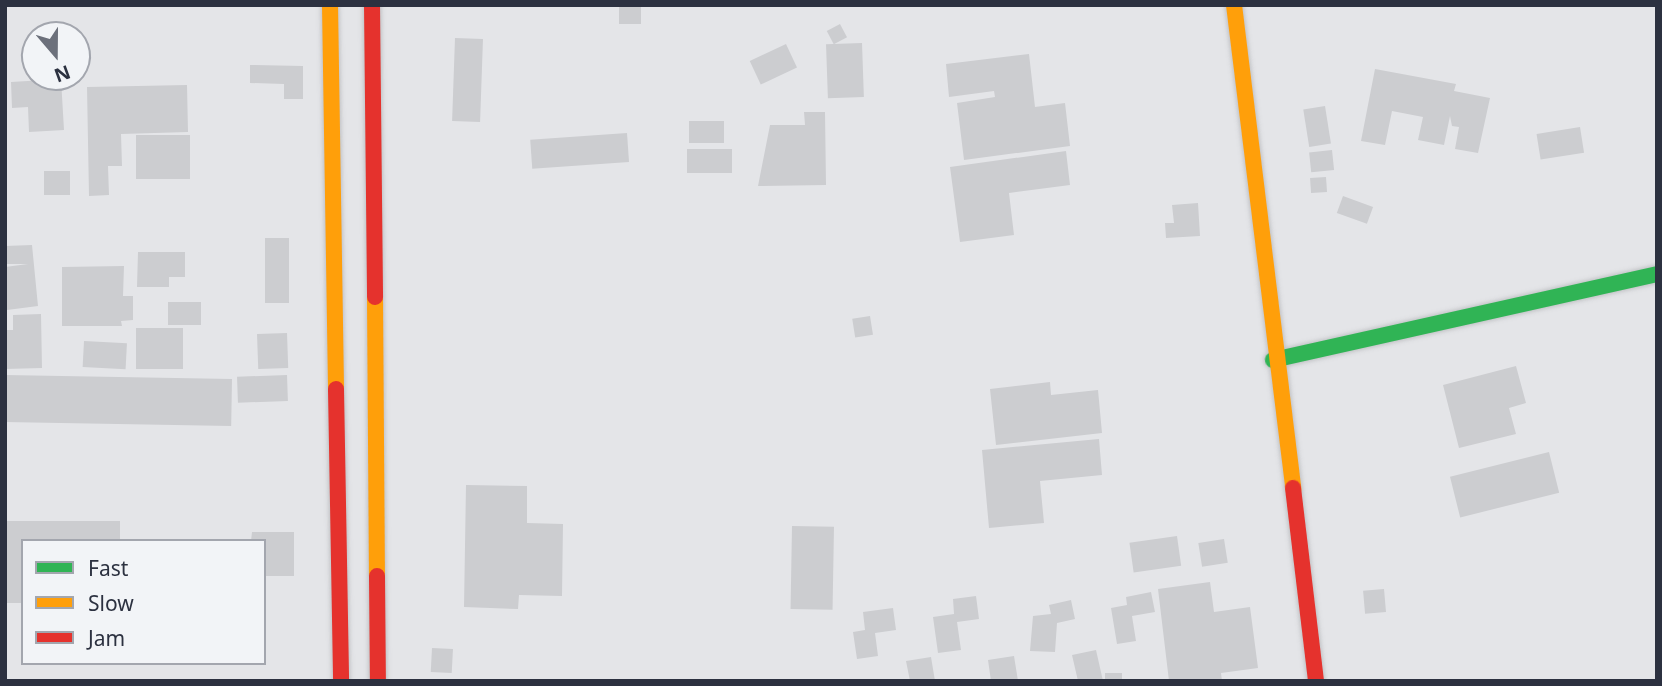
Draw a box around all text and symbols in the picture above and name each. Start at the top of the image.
north arrow [21,21,91,91]
text: N [51,59,74,89]
legend [21,539,266,665]
text: Fast [88,554,128,582]
text: Slow [88,589,134,617]
text: Jam [88,624,125,652]

